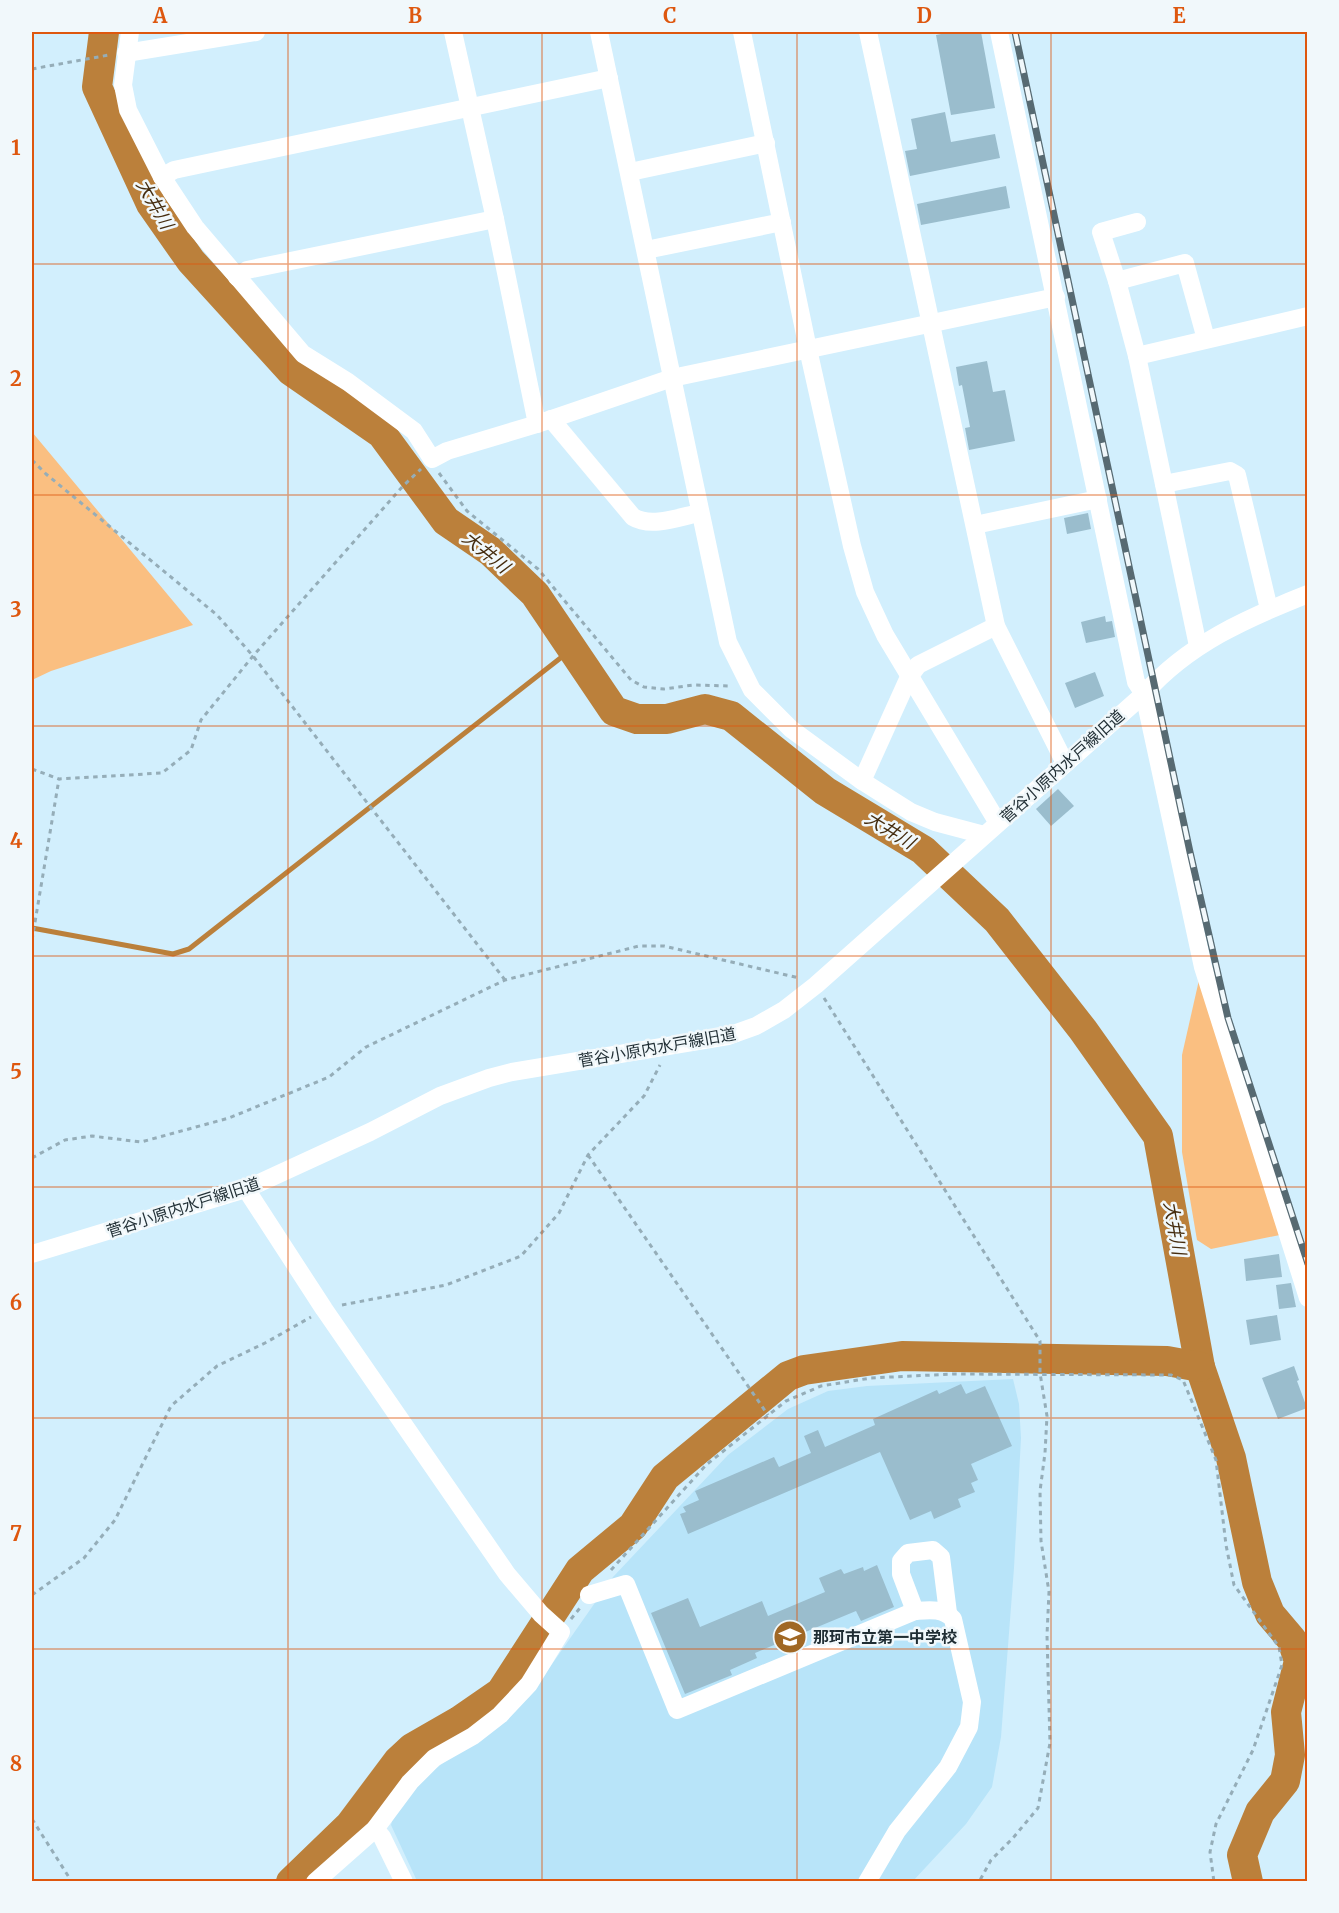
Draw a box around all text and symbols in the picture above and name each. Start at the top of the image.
text: A [152,3,168,28]
text: B [408,3,422,28]
text: C [663,3,677,28]
text: D [916,3,932,28]
text: E [1172,3,1186,28]
text: 1 [11,135,21,160]
water label: 大井川 [132,175,179,235]
text: 2 [10,366,22,391]
water label: 大井川 [458,526,516,579]
text: 3 [10,597,22,622]
street label: 菅谷小原内水戸線旧道 [996,705,1128,827]
water label: 大井川 [861,806,921,855]
text: 4 [10,828,23,853]
street label: 菅谷小原内水戸線旧道 [576,1023,738,1071]
text: 5 [10,1059,22,1084]
street label: 菅谷小原内水戸線旧道 [104,1173,262,1241]
water label: 大井川 [1159,1199,1191,1259]
text: 6 [10,1290,22,1315]
text: 7 [10,1521,22,1546]
school or university icon: 那珂市立第一中学校 [772,1619,808,1655]
place label: 那珂市立第一中学校 [813,1627,957,1647]
text: 8 [10,1751,22,1776]

